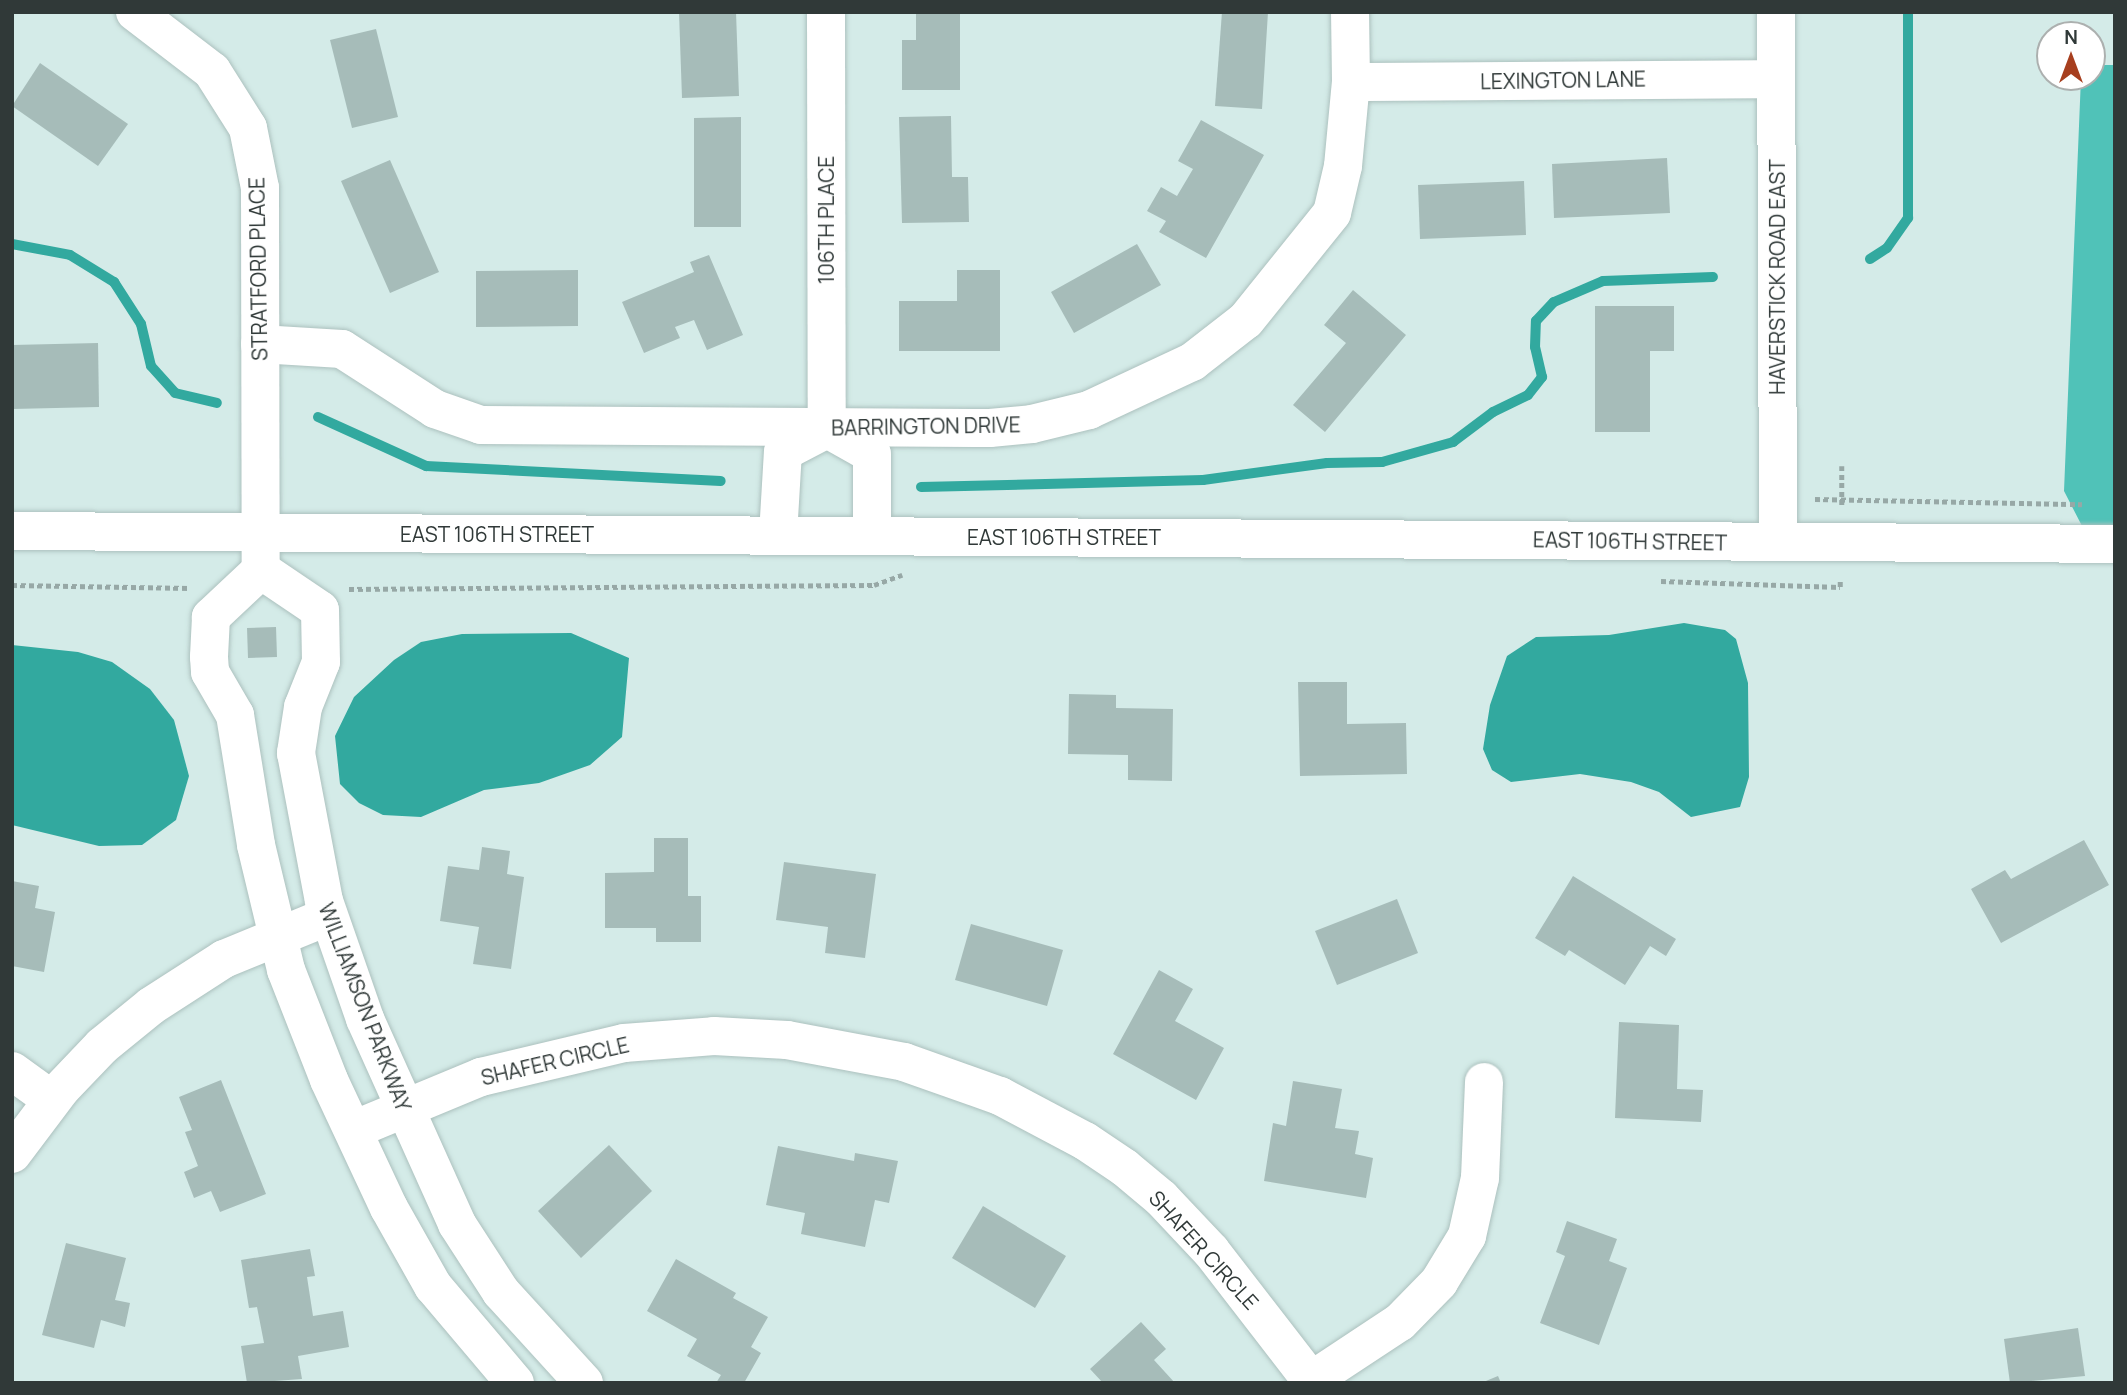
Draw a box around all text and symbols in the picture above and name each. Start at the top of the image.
north arrow [2036,21,2106,91]
text: N [2064,24,2078,50]
street label: LEXINGTON LANE [1480,66,1646,94]
street label: 106TH PLACE [813,156,839,284]
street label: HAVERSTICK ROAD EAST [1764,159,1790,395]
street label: STRATFORD PLACE [244,177,272,361]
street label: BARRINGTON DRIVE [831,412,1021,440]
street label: EAST 106TH STREET [400,521,594,547]
street label: EAST 106TH STREET [967,524,1161,550]
street label: EAST 106TH STREET [1532,527,1728,555]
street label: WILLIAMSON PARKWAY [314,899,416,1115]
street label: SHAFER CIRCLE [478,1032,632,1090]
street label: SHAFER CIRCLE [1144,1185,1264,1315]

